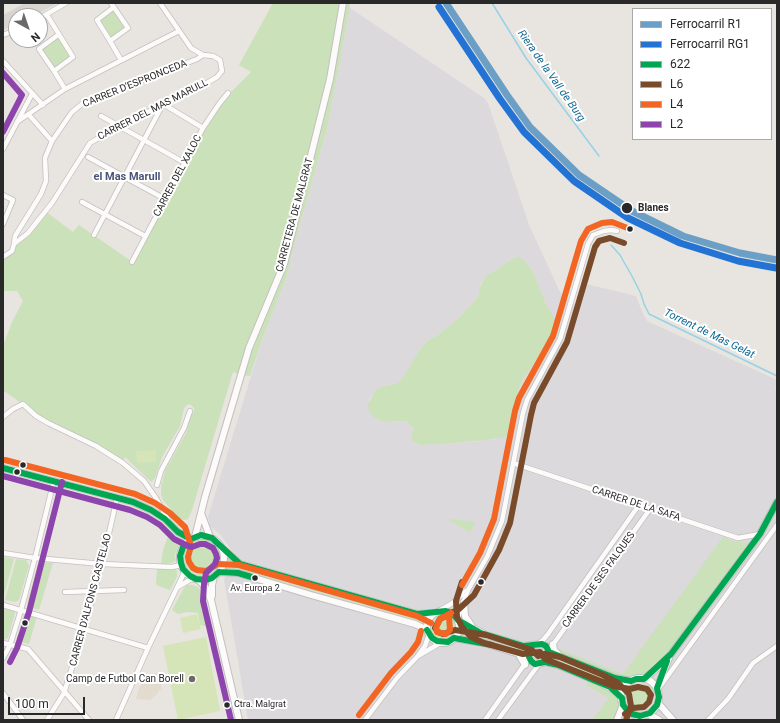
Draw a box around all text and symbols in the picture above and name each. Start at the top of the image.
north arrow [8,8,48,48]
legend [632,8,772,140]
text: Ferrocarril R1 [670,17,742,31]
water label: Riera de la Vall de Burg [514,28,588,124]
text: N [28,29,43,44]
text: Ferrocarril RG1 [670,37,750,51]
text: 622 [670,57,690,71]
street label: CARRER D'ESPRONCEDA [81,58,189,110]
street label: CARRER DEL MAS MARULL [96,77,210,143]
text: L6 [670,77,683,91]
text: L4 [670,97,683,111]
text: L2 [670,117,683,131]
street label: CARRER DEL XALOC [151,133,205,219]
street label: CARRETERA DE MALGRAT [274,156,316,274]
district label: el Mas Marull [93,170,161,184]
marker: Blanes [620,201,634,215]
place label: Blanes [638,202,669,214]
unlabelled marker [625,224,635,234]
water label: Torrent de Mas Gelat [661,306,757,362]
unlabelled marker [18,460,28,470]
unlabelled marker [12,467,22,477]
street label: CARRER DE LA SAFA [590,484,682,524]
street label: CARRER DE SES FALQUES [560,530,638,630]
street label: CARRER D'ALFONS CASTELAO [68,532,114,668]
marker: Av. Europa 2 [250,573,260,583]
unlabelled marker [476,577,486,587]
place label: Av. Europa 2 [230,584,280,594]
unlabelled marker [20,618,30,628]
place label: Camp de Futbol Can Borell [66,673,184,685]
marker: Camp de Futbol Can Borell [187,674,197,684]
scale bar [10,689,87,715]
text: 100 m [15,697,49,711]
marker: Ctra. Malgrat [222,700,232,710]
place label: Ctra. Malgrat [234,700,286,710]

